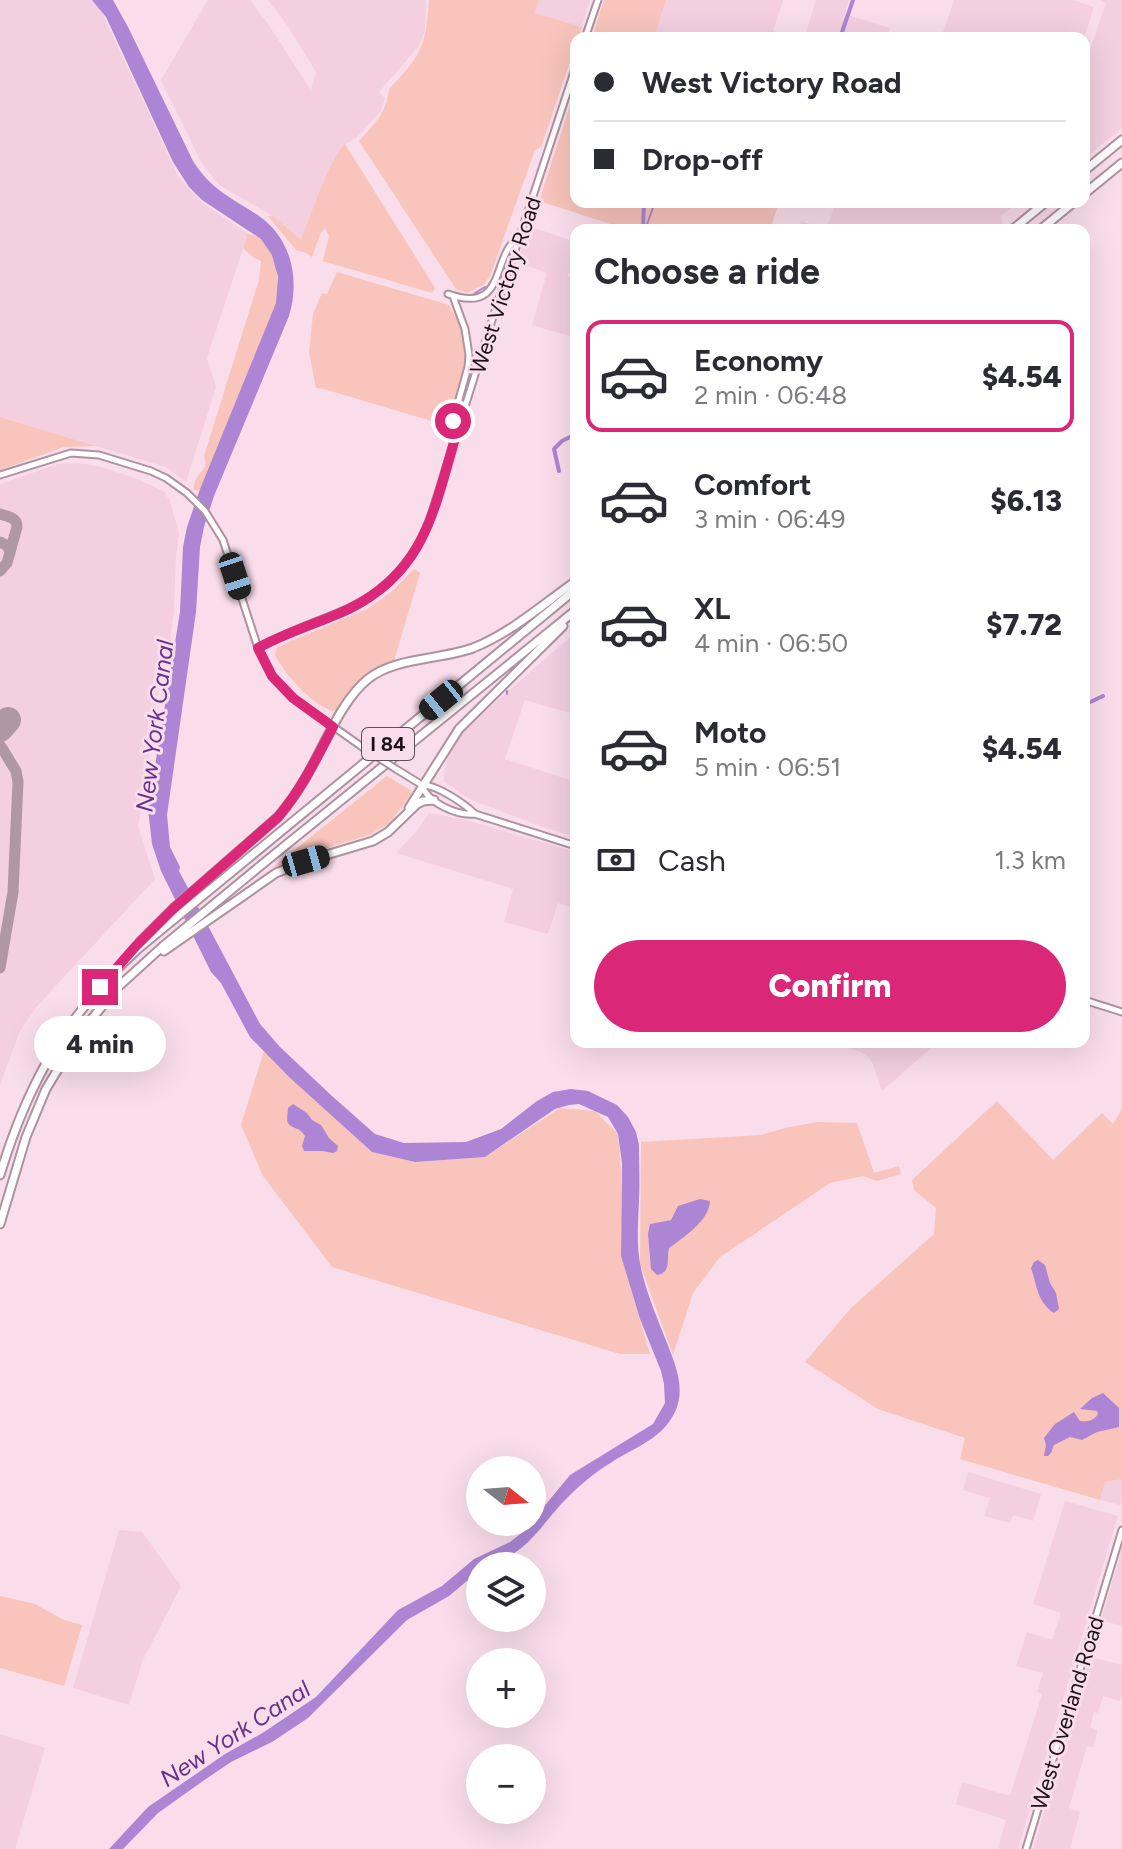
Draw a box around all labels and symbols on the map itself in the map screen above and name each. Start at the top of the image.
street label: West Victory Road [464,193,547,377]
route start [435,403,471,439]
car [216,549,254,603]
water label: New York Canal [130,637,180,814]
car [415,676,467,724]
road number: I 84 [362,728,414,760]
car [280,843,332,879]
route end [82,969,118,1005]
callout: 4 min [34,1015,166,1071]
north arrow [466,1456,546,1536]
street label: West Overland Road [1025,1613,1110,1813]
water label: New York Canal [154,1674,316,1793]

